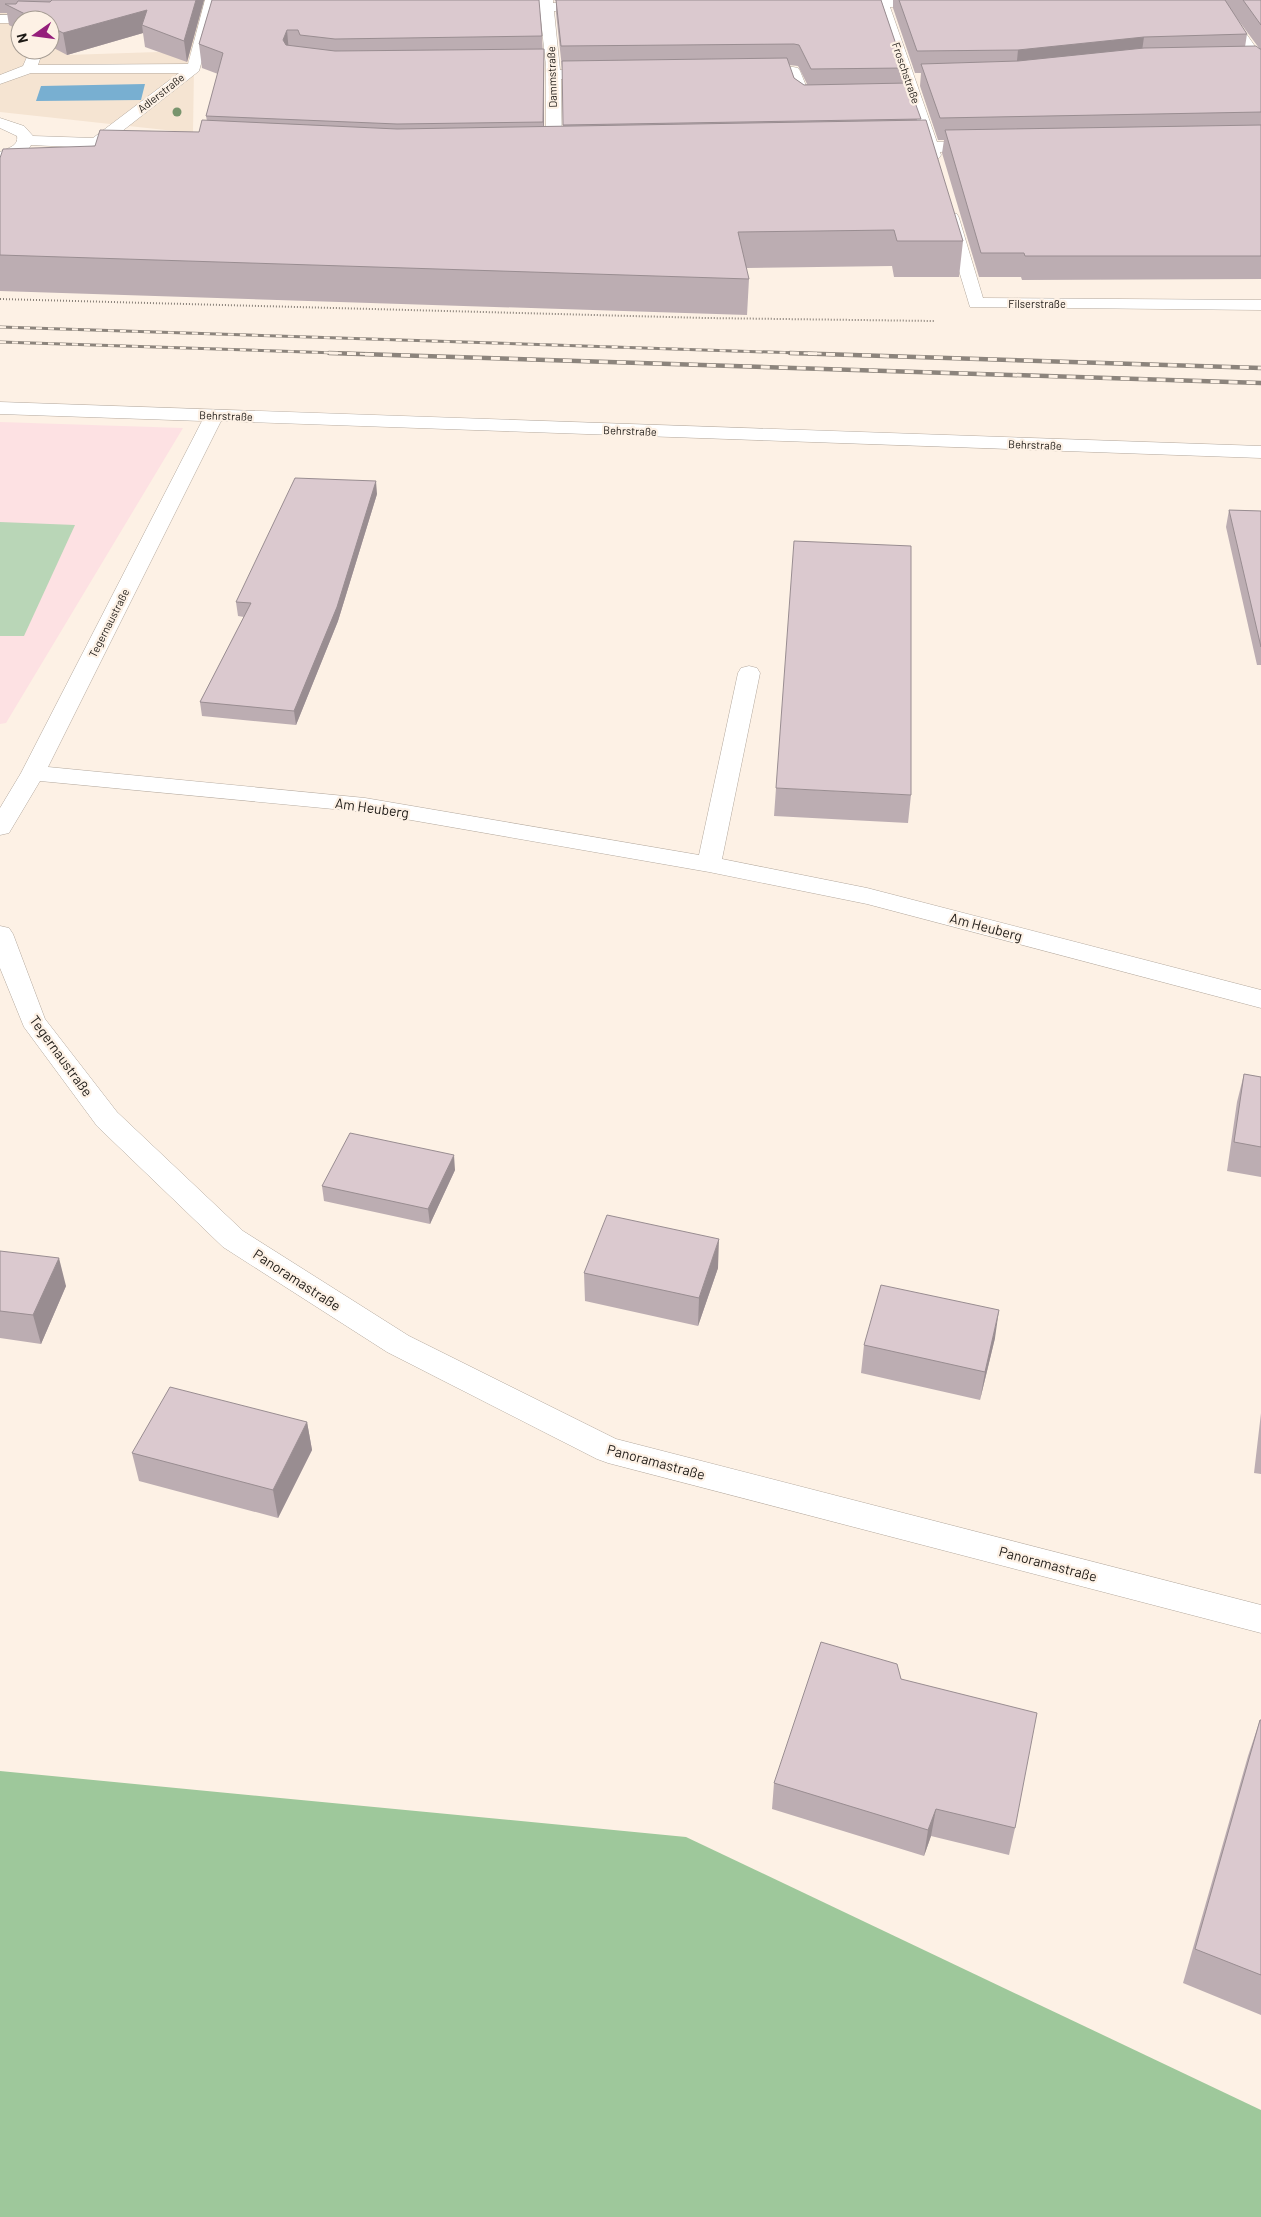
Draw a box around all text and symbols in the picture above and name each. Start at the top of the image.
north arrow [10,10,60,60]
text: N [13,32,31,45]
street label: Froschstraße [890,41,923,105]
street label: Dammstraße [544,46,559,108]
street label: Adlerstraße [135,70,187,115]
street label: Filserstraße [1008,297,1066,310]
street label: Behrstraße [199,408,253,423]
street label: Behrstraße [603,423,657,438]
street label: Behrstraße [1008,437,1062,452]
street label: Tegernaustraße [86,586,132,659]
street label: Am Heuberg [334,794,410,821]
street label: Am Heuberg [948,909,1024,944]
street label: Tegernaustraße [26,1012,96,1100]
street label: Panoramastraße [250,1245,344,1314]
street label: Panoramastraße [605,1440,707,1483]
street label: Panoramastraße [997,1542,1099,1585]

